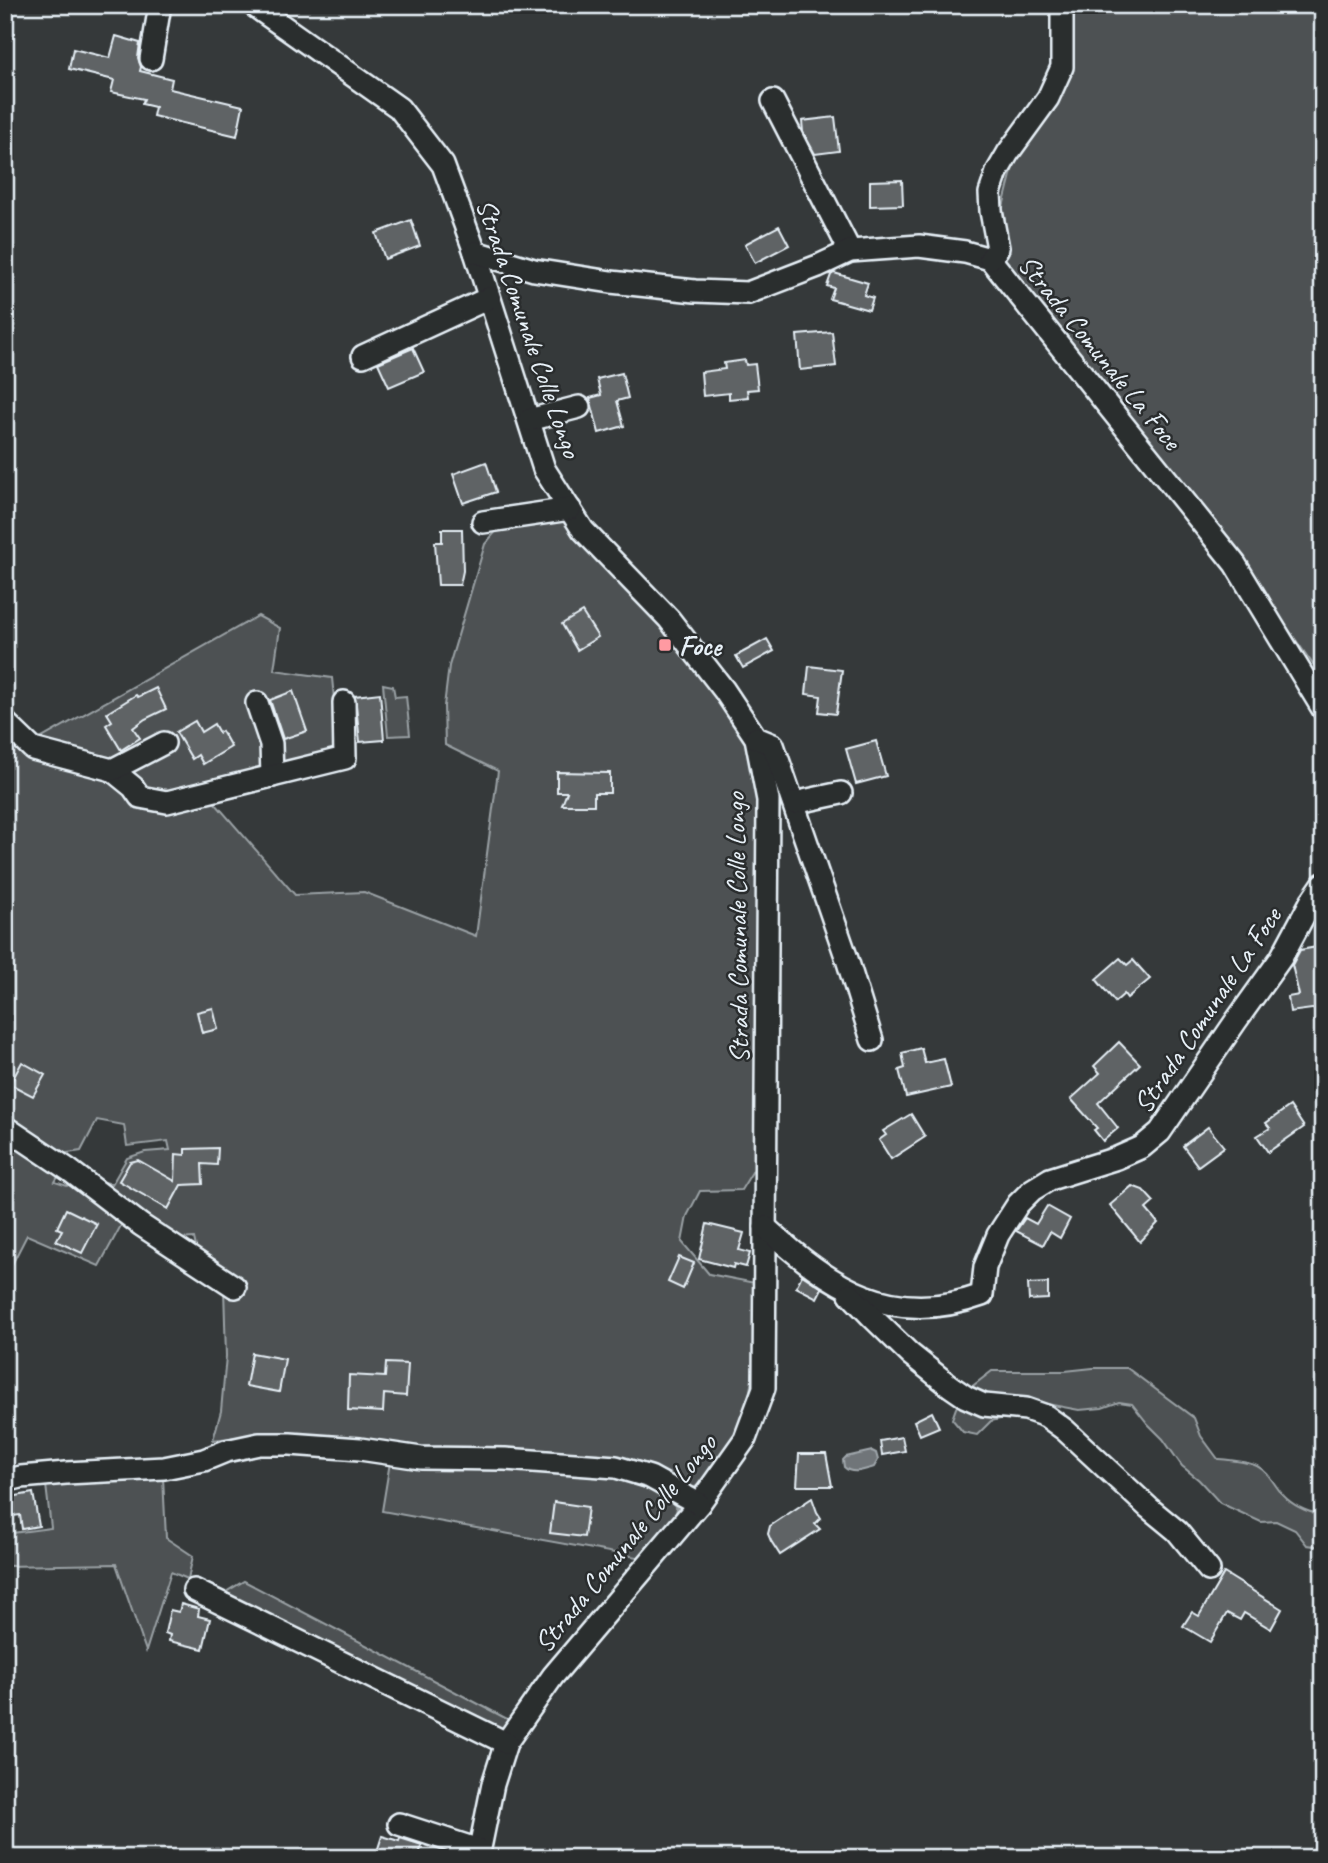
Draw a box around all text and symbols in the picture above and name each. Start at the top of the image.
street label: Strada Comunale Colle Longo [468,194,590,464]
street label: Strada Comunale La Foce [1011,247,1191,458]
place label: Foce [679,628,724,663]
marker: Foce [657,637,673,653]
street label: Strada Comunale Colle Longo [717,790,757,1064]
street label: Strada Comunale La Foce [1125,899,1290,1120]
street label: Strada Comunale Colle Longo [526,1425,725,1659]

